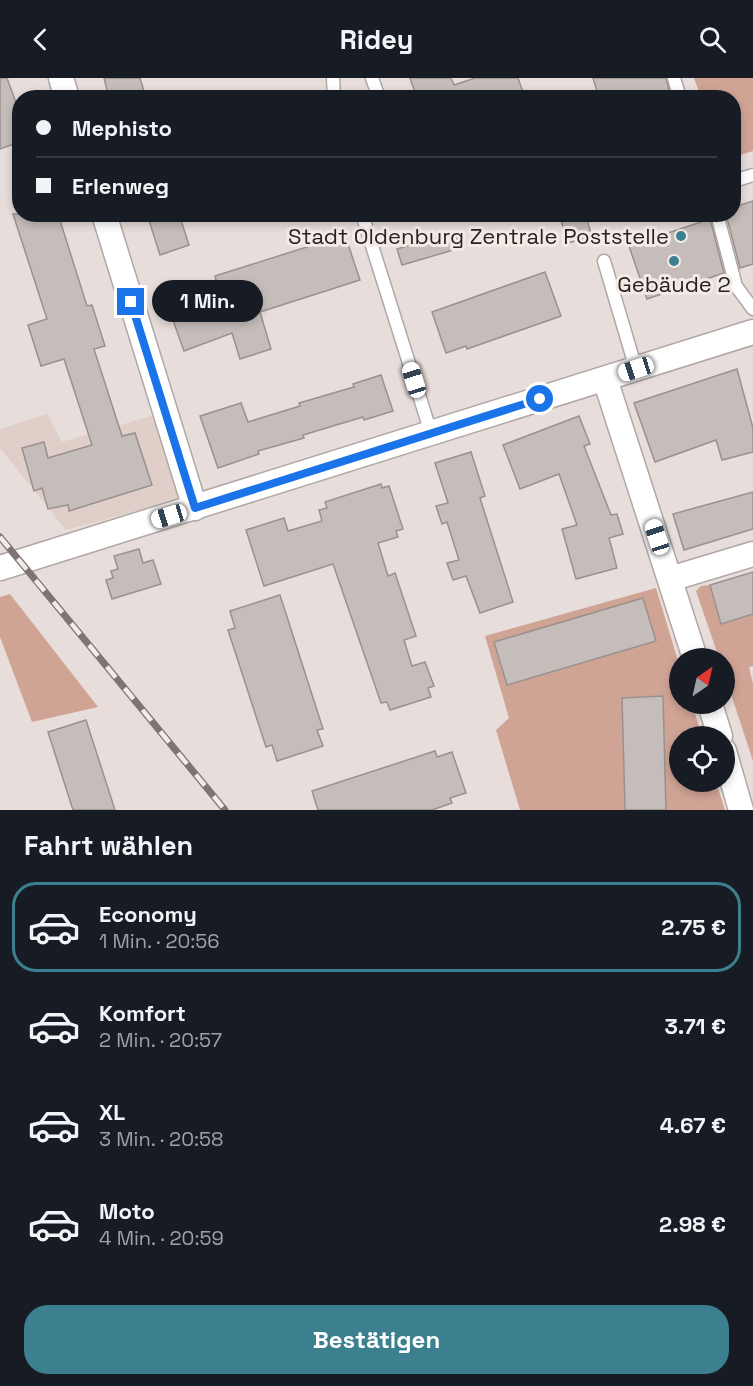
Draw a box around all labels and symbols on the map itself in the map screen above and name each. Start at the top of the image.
place label: Stadt Oldenburg Zentrale Poststelle [288,222,669,250]
marker: Stadt Oldenburg Zentrale Poststelle [674,229,688,243]
marker: Gebäude 2 [667,254,681,268]
place label: Gebäude 2 [617,270,731,298]
callout: 1 Min. [152,281,263,323]
route end [117,288,144,315]
car [616,355,656,383]
car [400,360,428,400]
route start [526,385,553,412]
car [149,502,189,530]
car [643,517,671,557]
north arrow [669,648,735,714]

